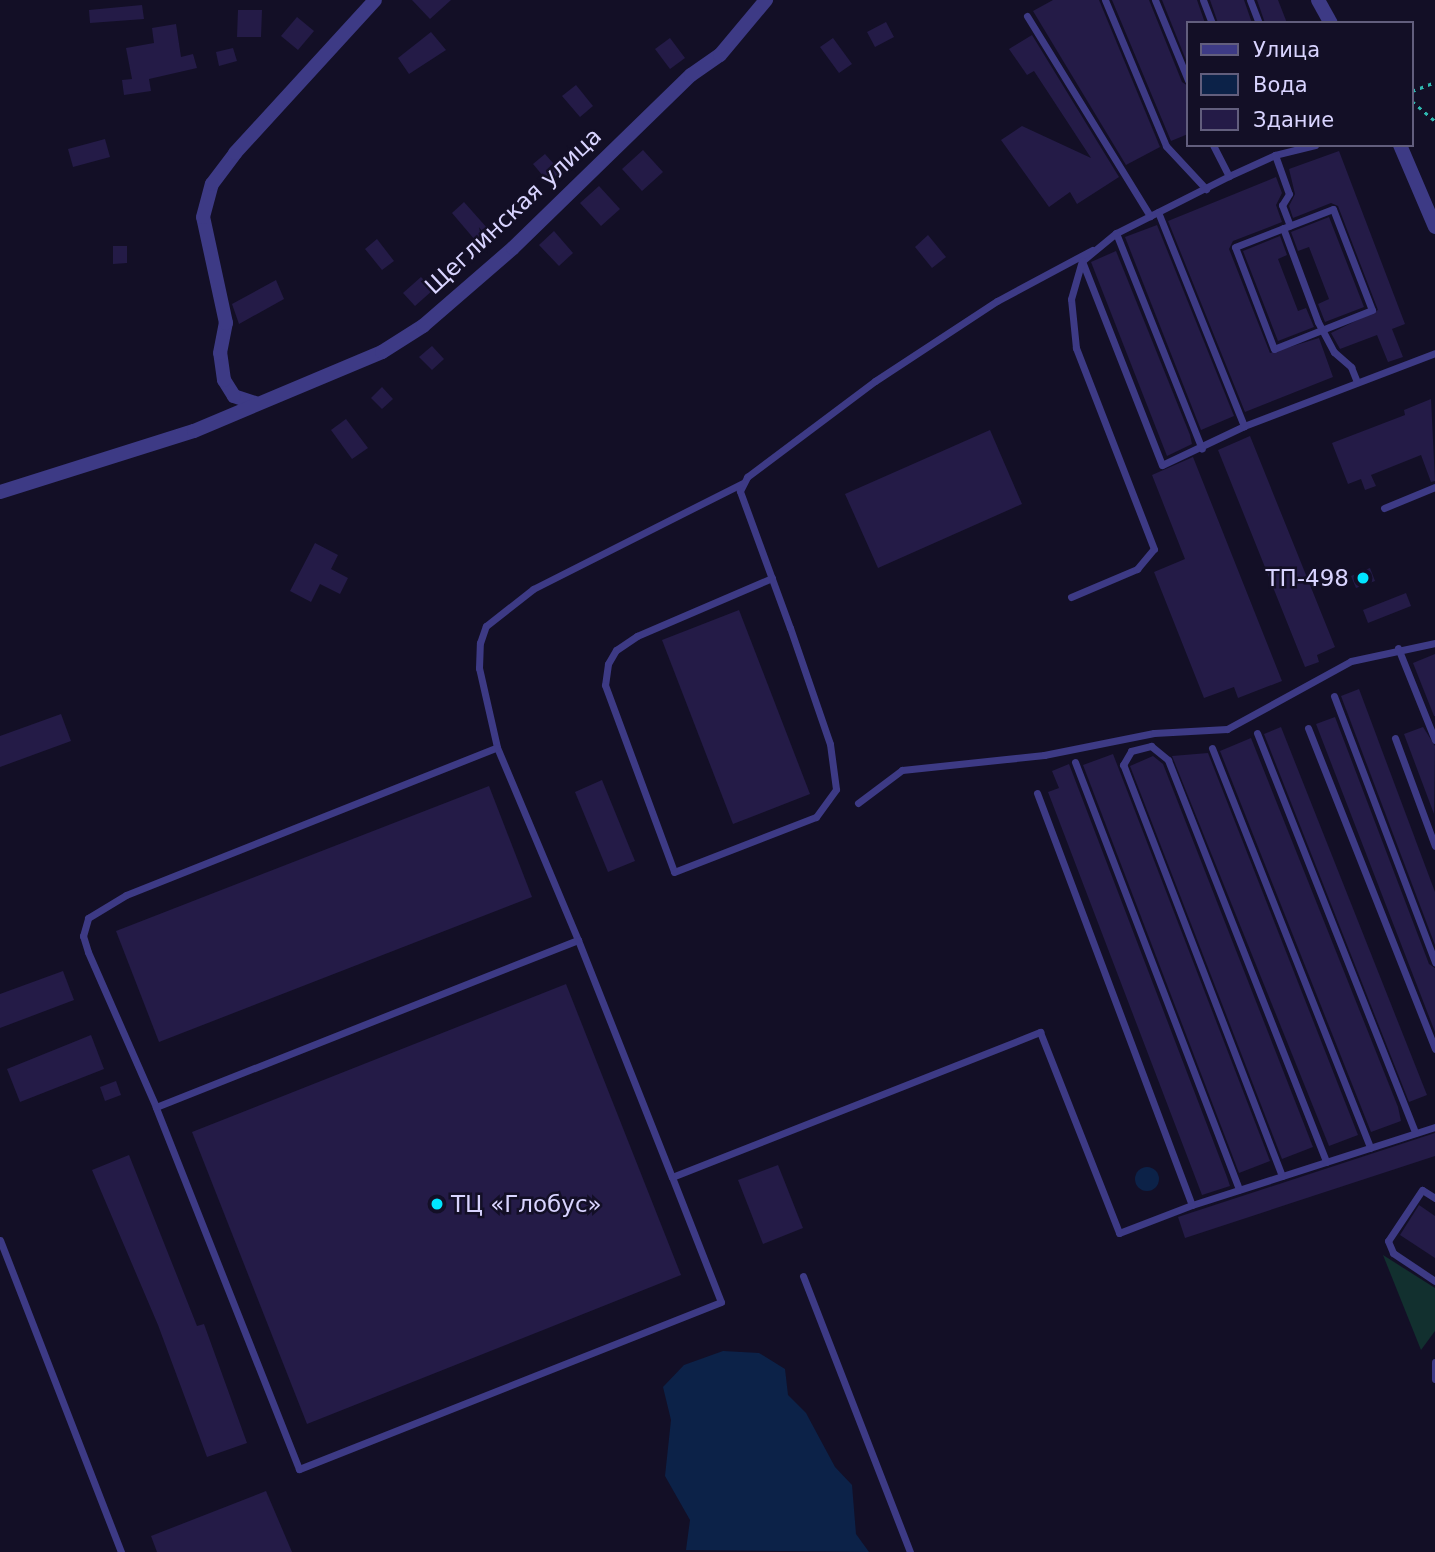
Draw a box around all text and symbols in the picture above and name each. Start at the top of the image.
legend [1186,21,1414,147]
text: Улица [1253,38,1320,62]
text: Вода [1253,73,1308,97]
text: Здание [1253,108,1334,132]
street label: Щеглинская улица [419,122,607,300]
place label: ТП-498 [1265,564,1349,592]
marker: ТП-498 [1355,570,1371,586]
place label: ТЦ «Глобус» [451,1190,602,1218]
marker: ТЦ «Глобус» [429,1196,445,1212]

